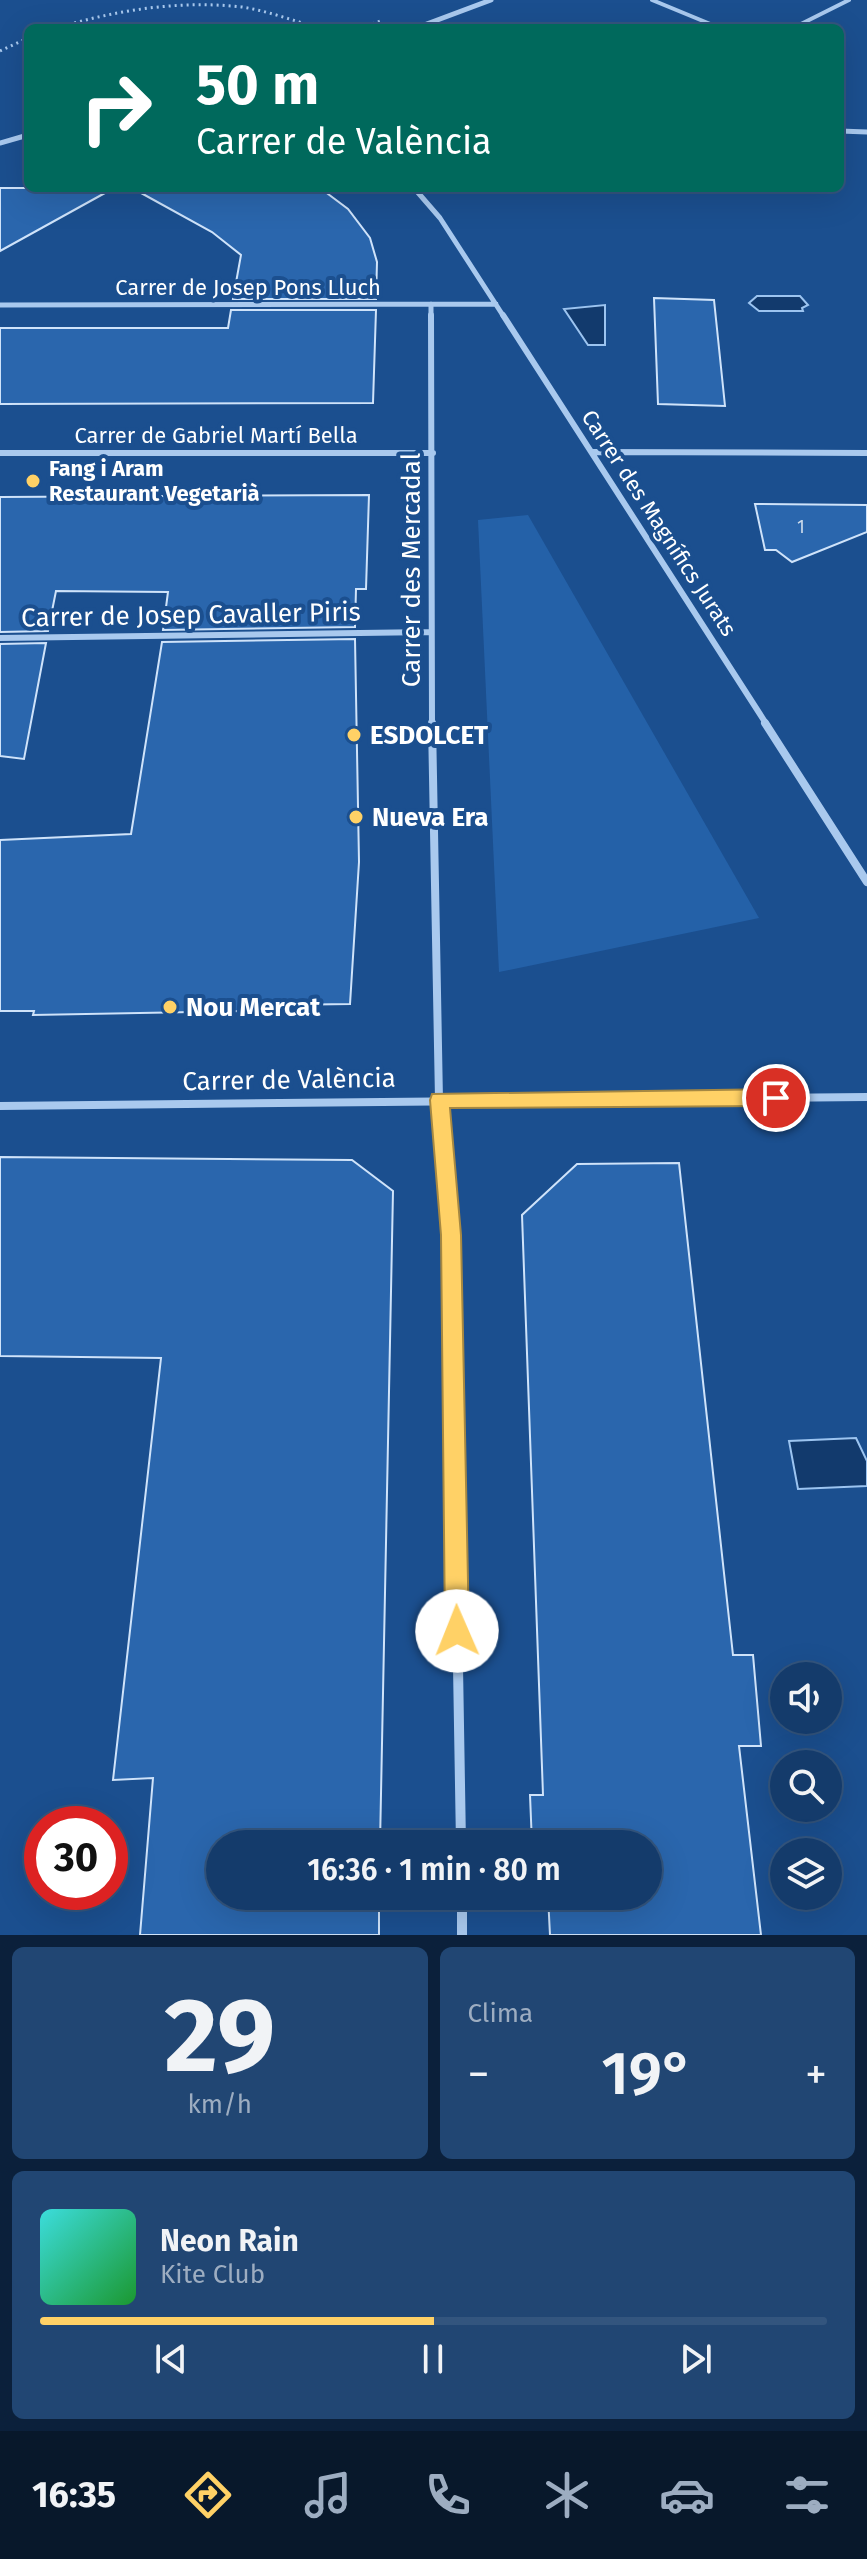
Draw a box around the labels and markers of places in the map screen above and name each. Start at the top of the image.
place label: Fang i Aram Restaurant Vegetarià [49,455,260,507]
marker: Fang i Aram Restaurant Vegetarià [24,472,42,490]
place label: ESDOLCET [370,720,489,751]
marker: ESDOLCET [345,726,363,744]
place label: Nueva Era [372,802,489,833]
marker: Nueva Era [347,808,365,826]
place label: Nou Mercat [186,992,321,1023]
marker: Nou Mercat [161,998,179,1016]
pin [742,1064,810,1132]

